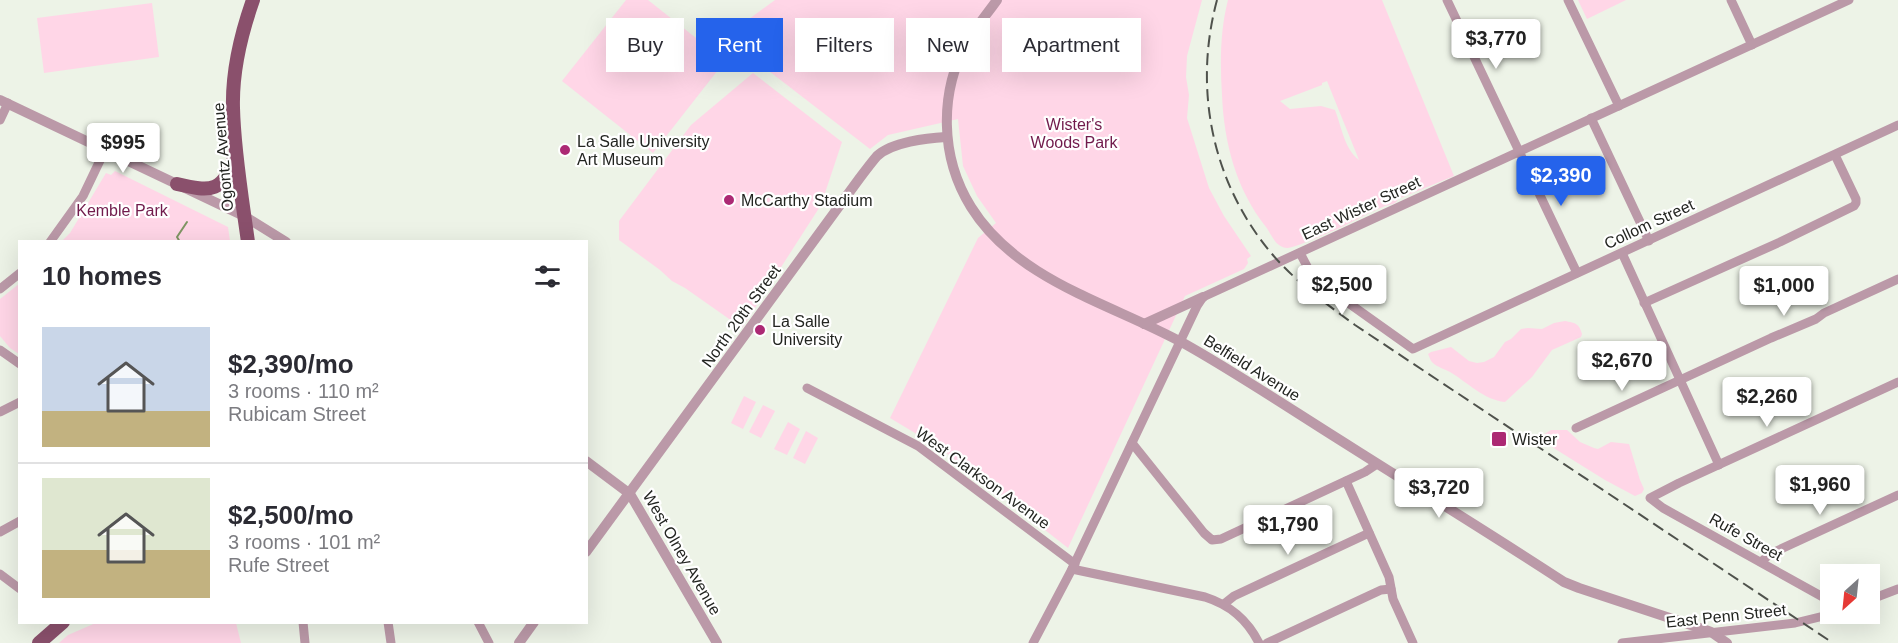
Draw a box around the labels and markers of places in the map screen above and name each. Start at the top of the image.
pin: $3,770 [1447,19,1545,70]
pin: $995 [87,123,159,174]
place label: La Salle University Art Museum [577,133,710,168]
marker: La Salle University Art Museum [558,143,572,157]
pin: $2,390 [1512,156,1610,207]
place label: McCarthy Stadium [741,192,873,209]
marker: McCarthy Stadium [722,193,736,207]
pin: $2,500 [1293,265,1391,316]
pin: $1,000 [1735,266,1833,317]
place label: La Salle University [772,313,842,348]
marker: La Salle University [753,323,767,337]
pin: $2,670 [1573,341,1671,392]
pin: $2,260 [1718,377,1816,428]
marker: Wister [1490,430,1508,448]
place label: Wister [1512,431,1558,448]
pin: $1,960 [1771,465,1869,516]
pin: $3,720 [1390,468,1488,519]
pin: $1,790 [1239,505,1337,556]

